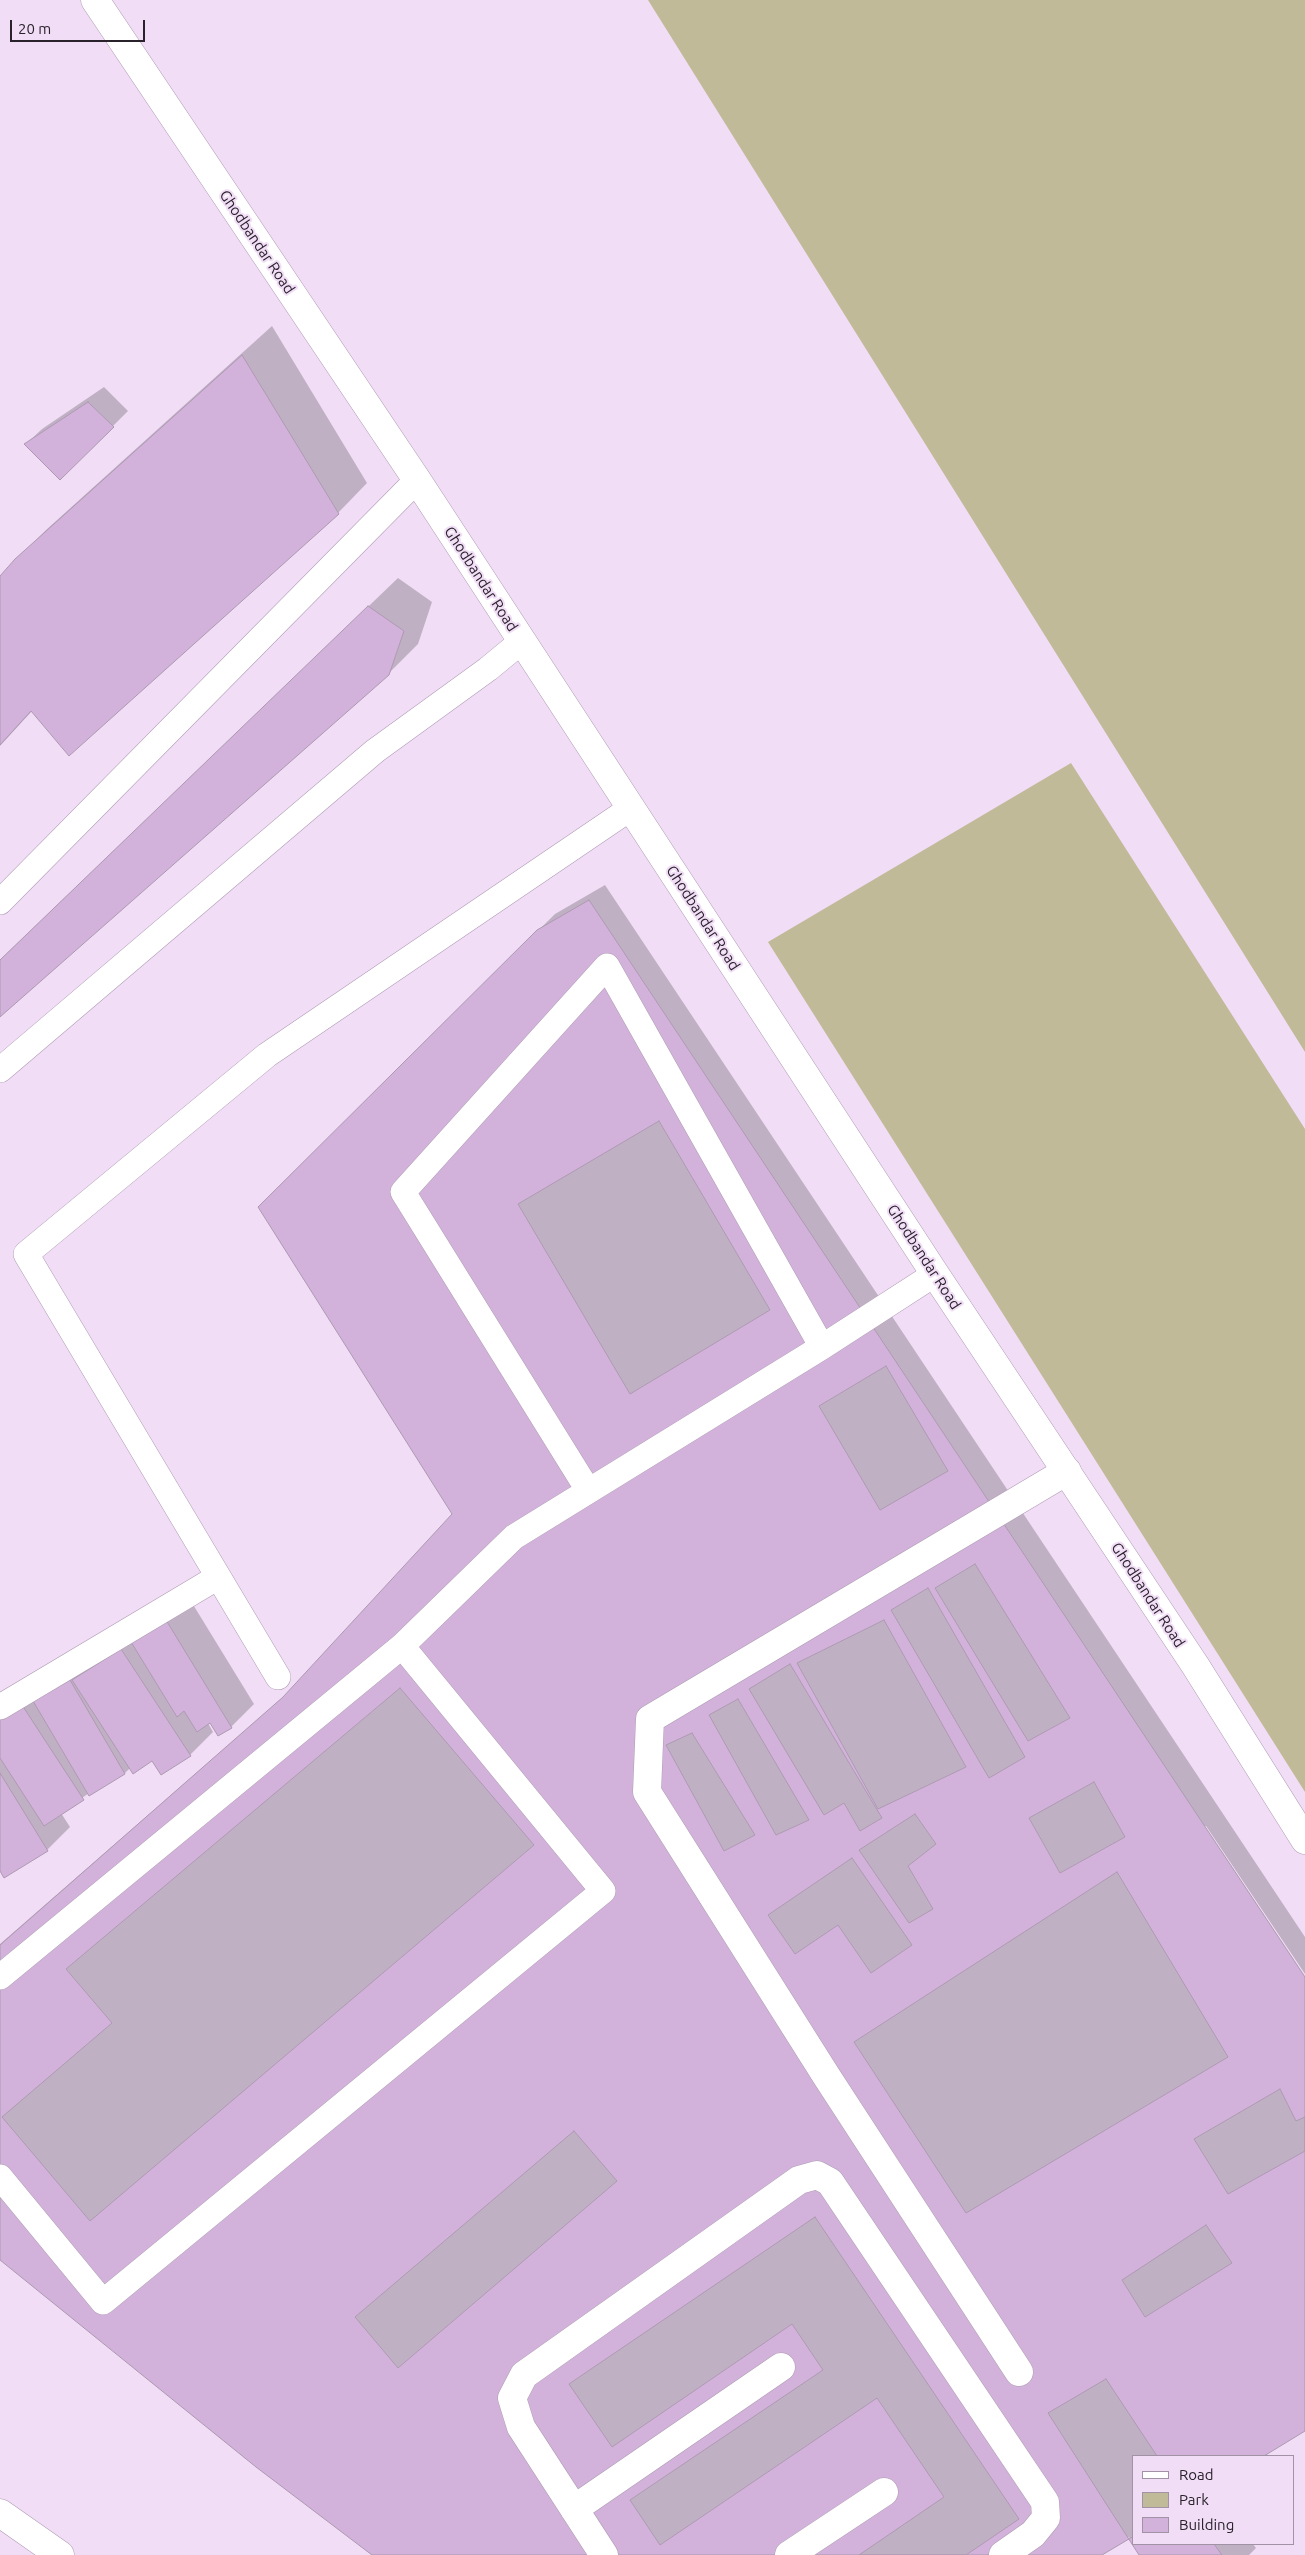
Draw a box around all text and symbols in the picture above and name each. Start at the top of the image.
scale bar [12,10,148,42]
text: 20 m [18,20,51,37]
street label: Ghodbandar Road [216,187,298,297]
street label: Ghodbandar Road [440,523,522,635]
street label: Ghodbandar Road [662,862,744,974]
street label: Ghodbandar Road [883,1201,965,1313]
street label: Ghodbandar Road [1107,1539,1189,1651]
legend [1132,2455,1295,2545]
text: Road [1179,2466,1214,2483]
text: Park [1179,2491,1209,2508]
text: Building [1179,2516,1234,2533]

